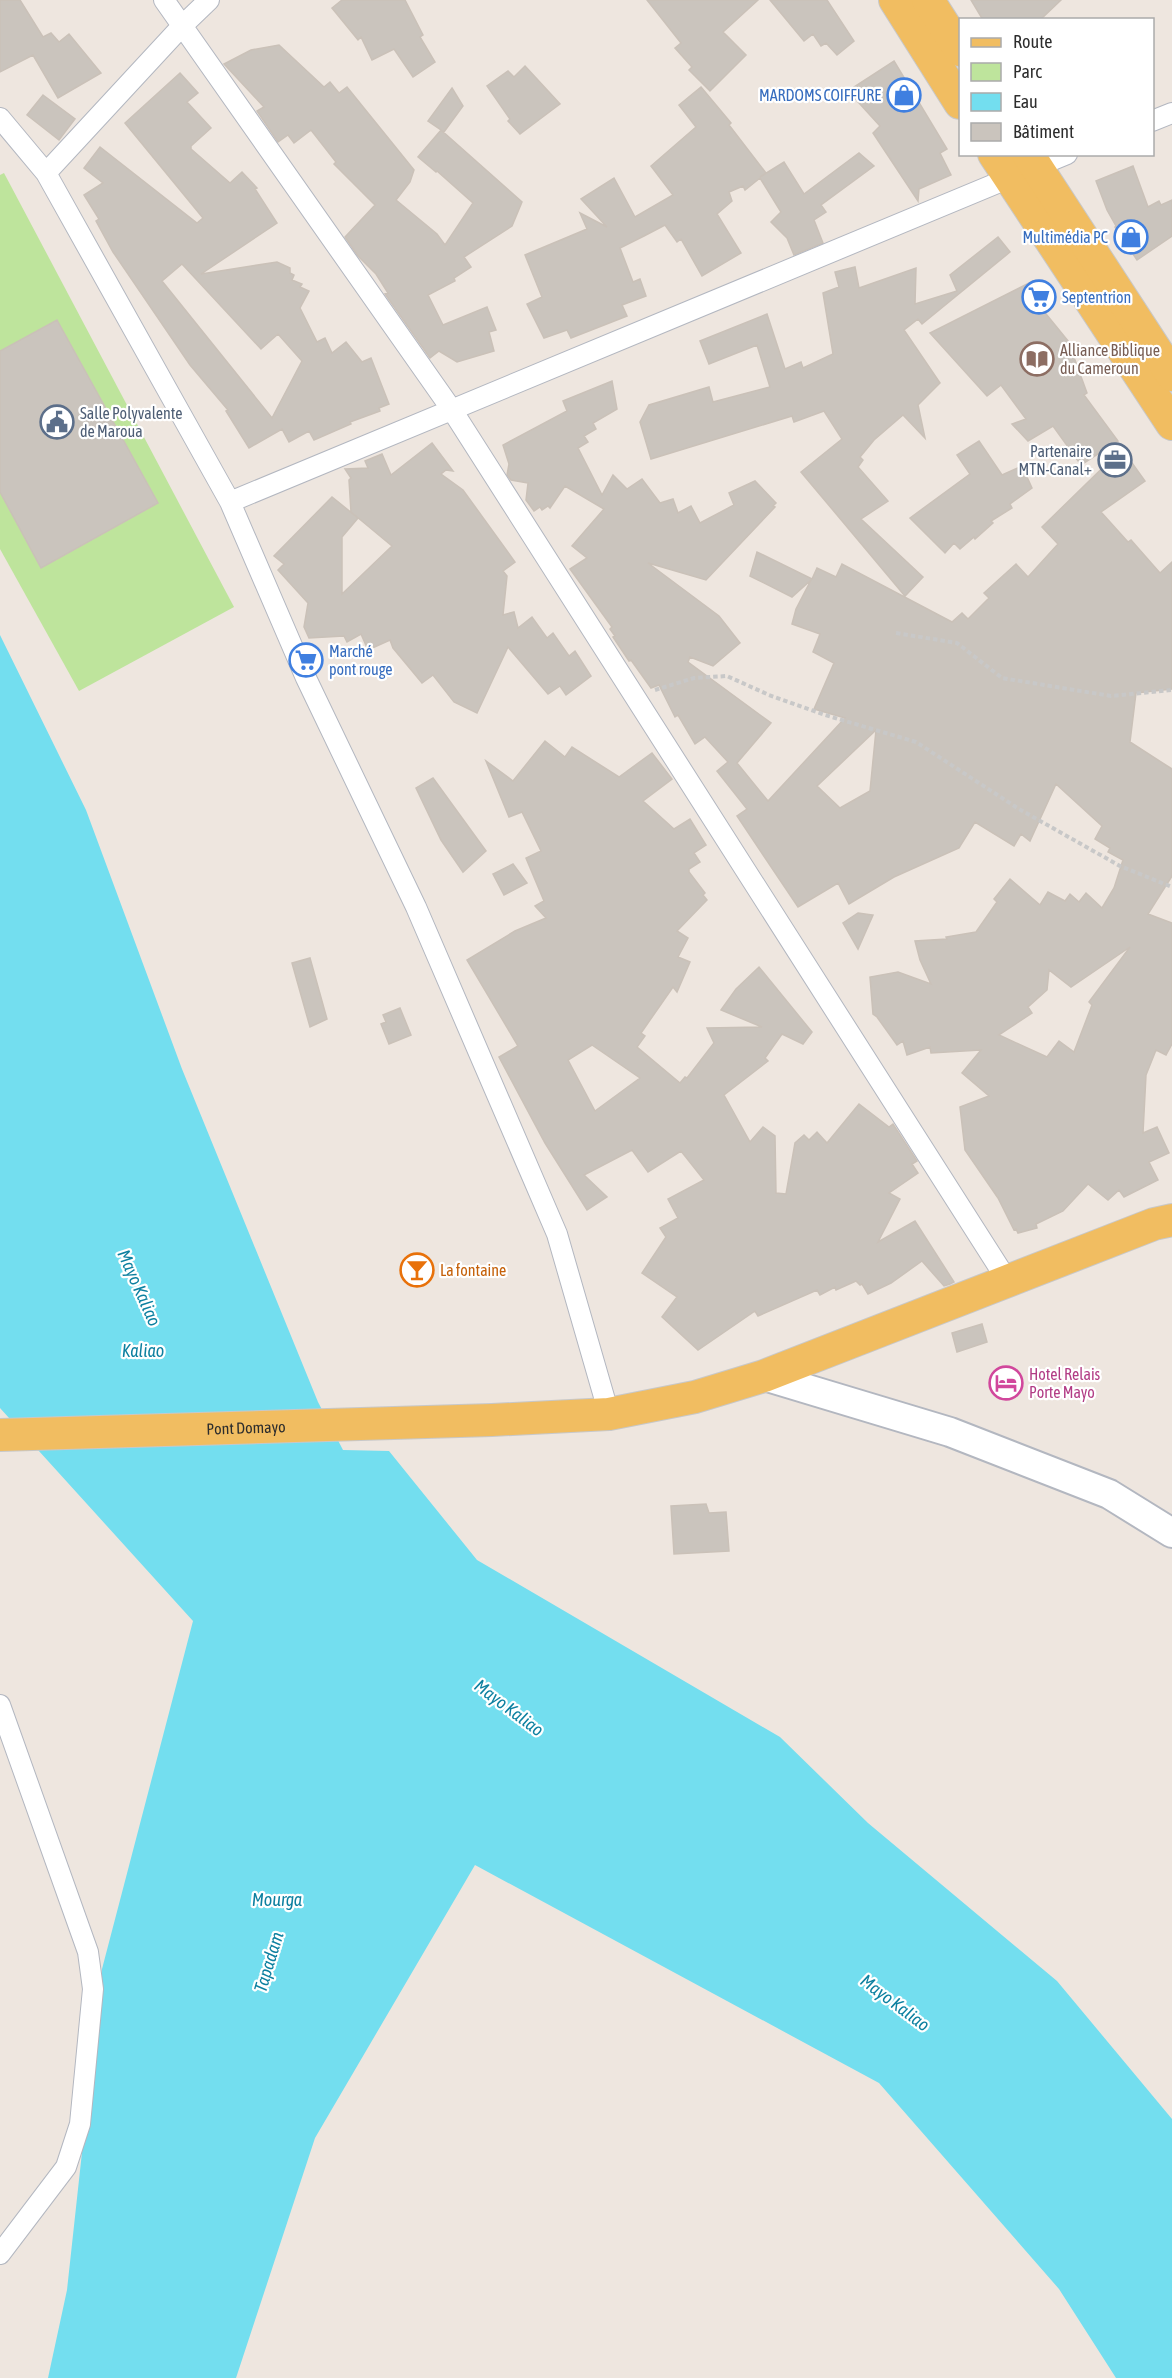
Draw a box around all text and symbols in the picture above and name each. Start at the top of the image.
legend [959,18,1154,156]
text: Route [1013,31,1052,52]
text: Parc [1013,61,1042,82]
shop icon: MARDOMS COIFFURE [886,77,922,113]
place label: MARDOMS COIFFURE [759,86,881,104]
text: Eau [1013,91,1038,112]
text: Bâtiment [1013,121,1074,142]
shop icon: Multimédia PC [1113,219,1149,255]
place label: Multimédia PC [1022,228,1108,246]
supermarket icon: Septentrion [1021,279,1057,315]
place label: Septentrion [1062,288,1131,307]
library icon: Alliance Biblique du Cameroun [1019,341,1055,377]
place label: Alliance Biblique du Cameroun [1060,341,1160,377]
public building icon: Salle Polyvalente de Maroua [39,404,75,440]
place label: Salle Polyvalente de Maroua [80,404,183,440]
place label: Partenaire MTN-Canal+ [1018,442,1092,478]
office icon: Partenaire MTN-Canal+ [1097,442,1133,478]
supermarket icon: Marché pont rouge [288,642,324,678]
place label: Marché pont rouge [329,642,392,679]
water label: Mayo Kaliao [113,1246,166,1329]
bar icon: La fontaine [399,1252,435,1288]
place label: La fontaine [440,1261,506,1279]
water label: Kaliao [122,1340,164,1361]
hotel icon: Hotel Relais Porte Mayo [988,1365,1024,1401]
place label: Hotel Relais Porte Mayo [1029,1365,1101,1402]
street label: Pont Domayo [206,1417,286,1438]
water label: Mayo Kaliao [471,1675,548,1740]
water label: Mourga [252,1889,303,1910]
water label: Tapadam [249,1929,288,1995]
water label: Mayo Kaliao [857,1970,934,2035]

